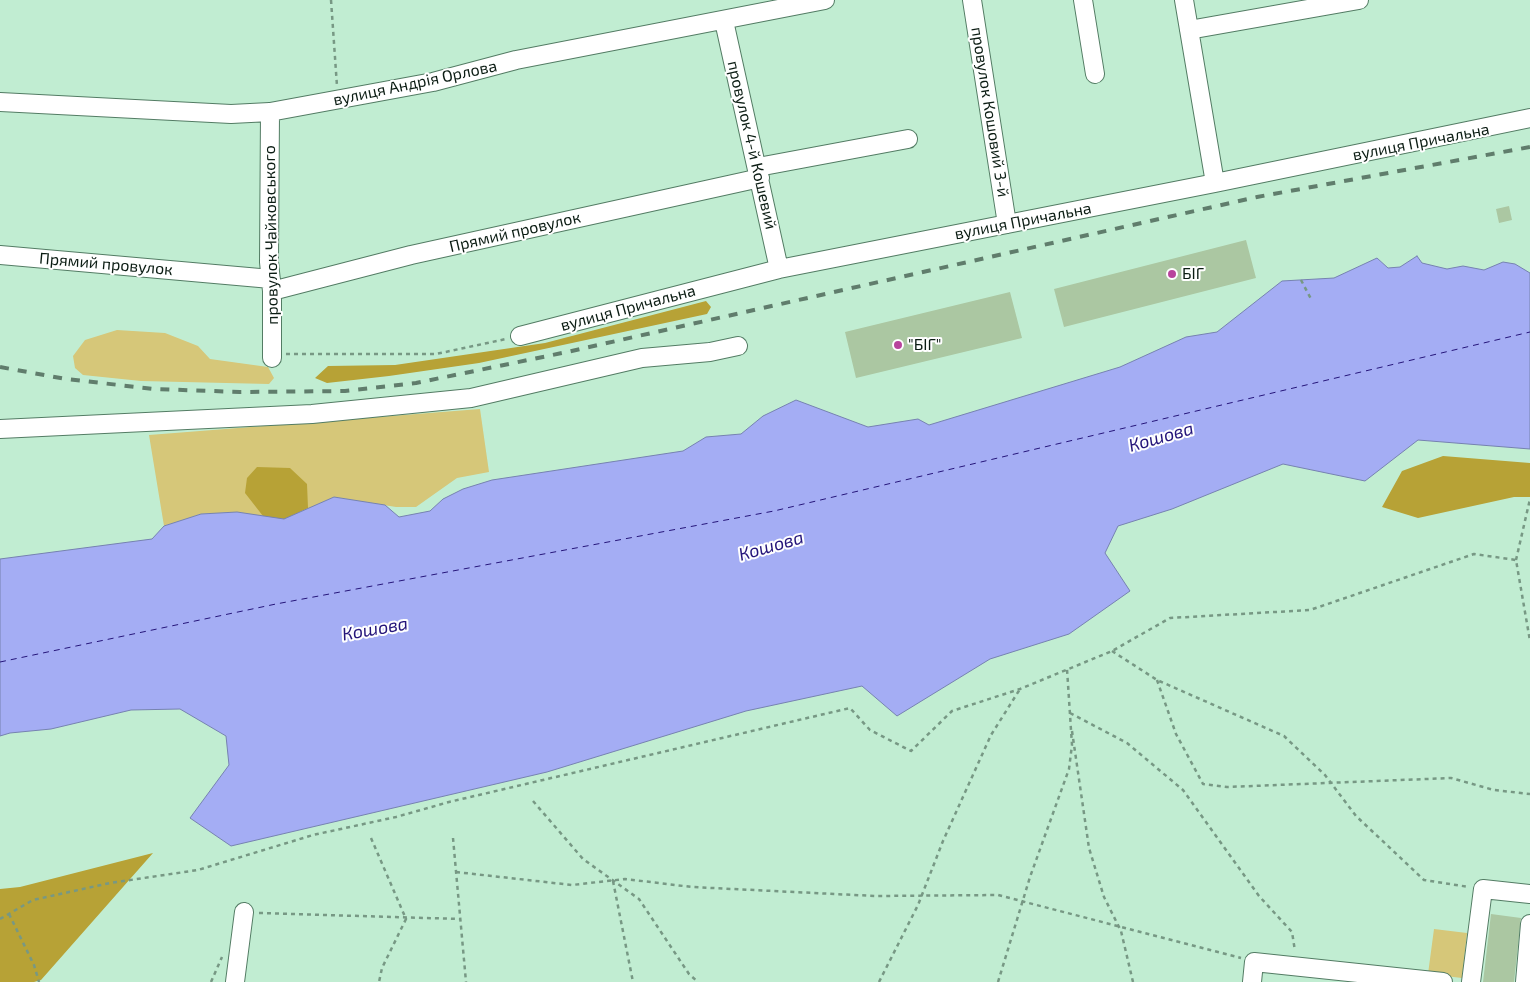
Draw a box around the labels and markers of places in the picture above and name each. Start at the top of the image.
place label: БІГ [1182,264,1204,284]
marker: БІГ [1166,268,1178,280]
place label: "БІГ" [908,335,941,355]
marker: "БІГ" [892,339,904,351]

